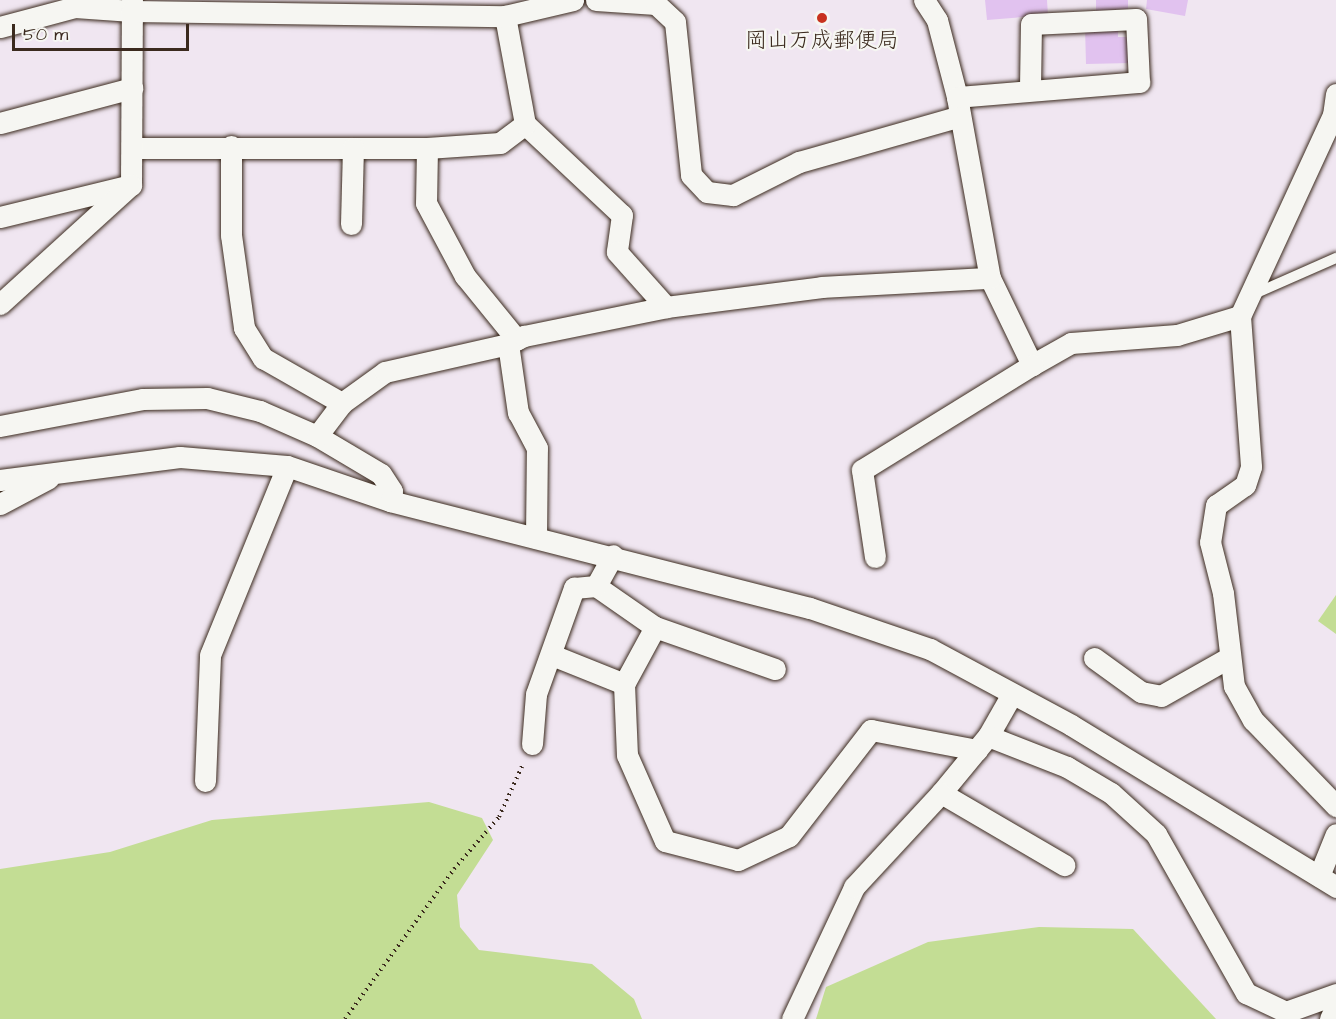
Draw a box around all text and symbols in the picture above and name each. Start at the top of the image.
marker: 岡山万成郵便局 [815,11,829,25]
scale bar [15,12,192,50]
text: 50 m [23,22,68,47]
place label: 岡山万成郵便局 [745,28,899,54]

